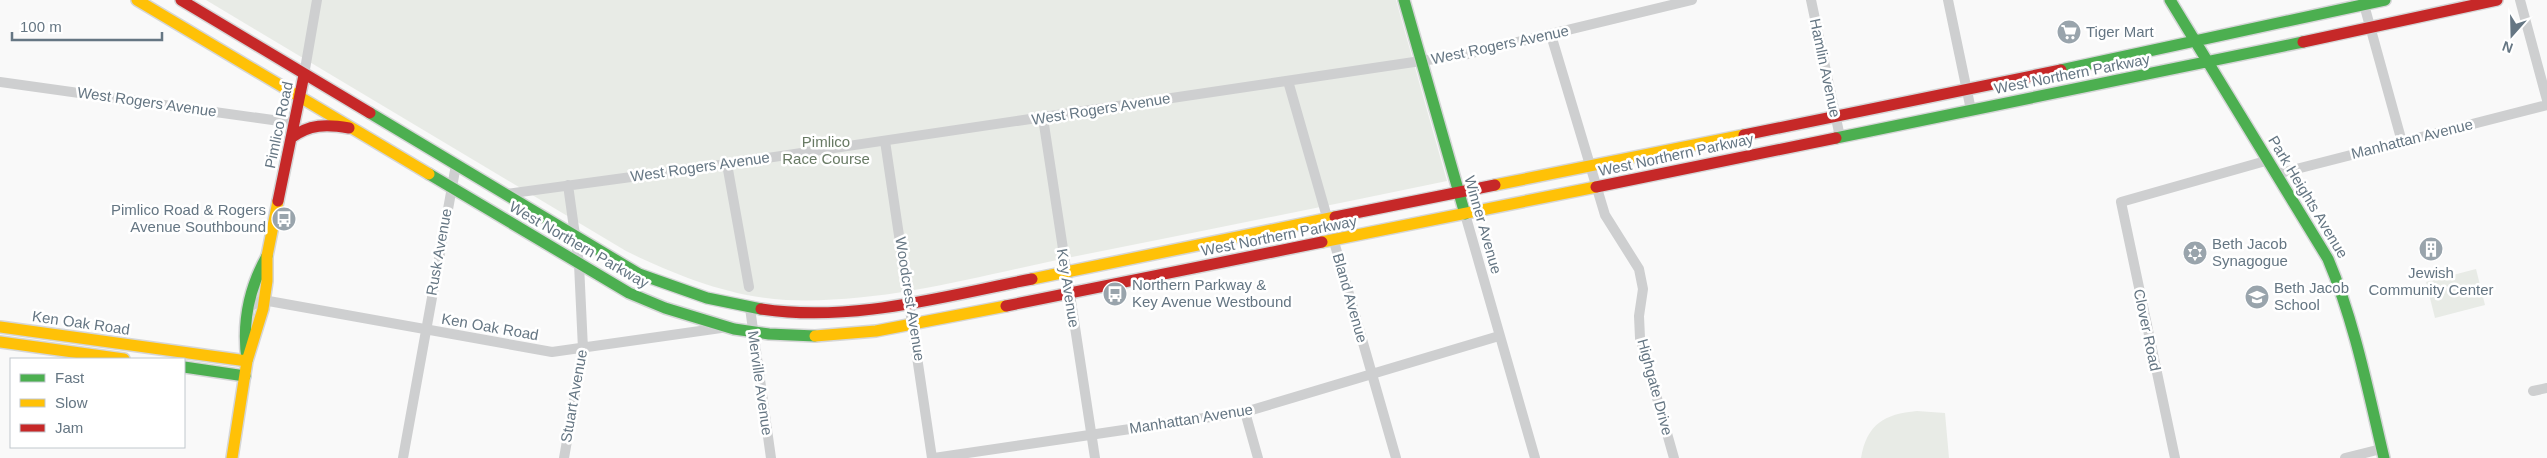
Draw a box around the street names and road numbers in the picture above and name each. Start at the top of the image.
street label: Hamlin Avenue [1807,17,1844,119]
street label: West Rogers Avenue [1429,22,1570,67]
street label: West Northern Parkway [1993,50,2152,97]
street label: Pimlico Road [261,80,296,170]
street label: West Rogers Avenue [76,83,218,120]
street label: West Rogers Avenue [1030,89,1172,128]
street label: Manhattan Avenue [2349,115,2474,162]
street label: West Northern Parkway [1597,130,1755,179]
street label: Park Heights Avenue [2265,132,2352,261]
street label: West Rogers Avenue [629,148,771,185]
street label: Winner Avenue [1461,174,1506,276]
street label: West Northern Parkway [507,198,652,292]
street label: Rusk Avenue [422,207,455,297]
street label: West Northern Parkway [1200,212,1359,259]
street label: Woodcrest Avenue [892,236,929,362]
street label: Key Avenue [1054,247,1083,329]
street label: Bland Avenue [1330,251,1371,345]
street label: Clover Road [2131,287,2164,372]
street label: Ken Oak Road [31,307,131,338]
street label: Ken Oak Road [440,310,540,343]
street label: Merville Avenue [745,329,776,436]
street label: Highgate Drive [1634,337,1677,437]
street label: Stuart Avenue [557,348,590,444]
street label: Manhattan Avenue [1128,400,1254,437]

